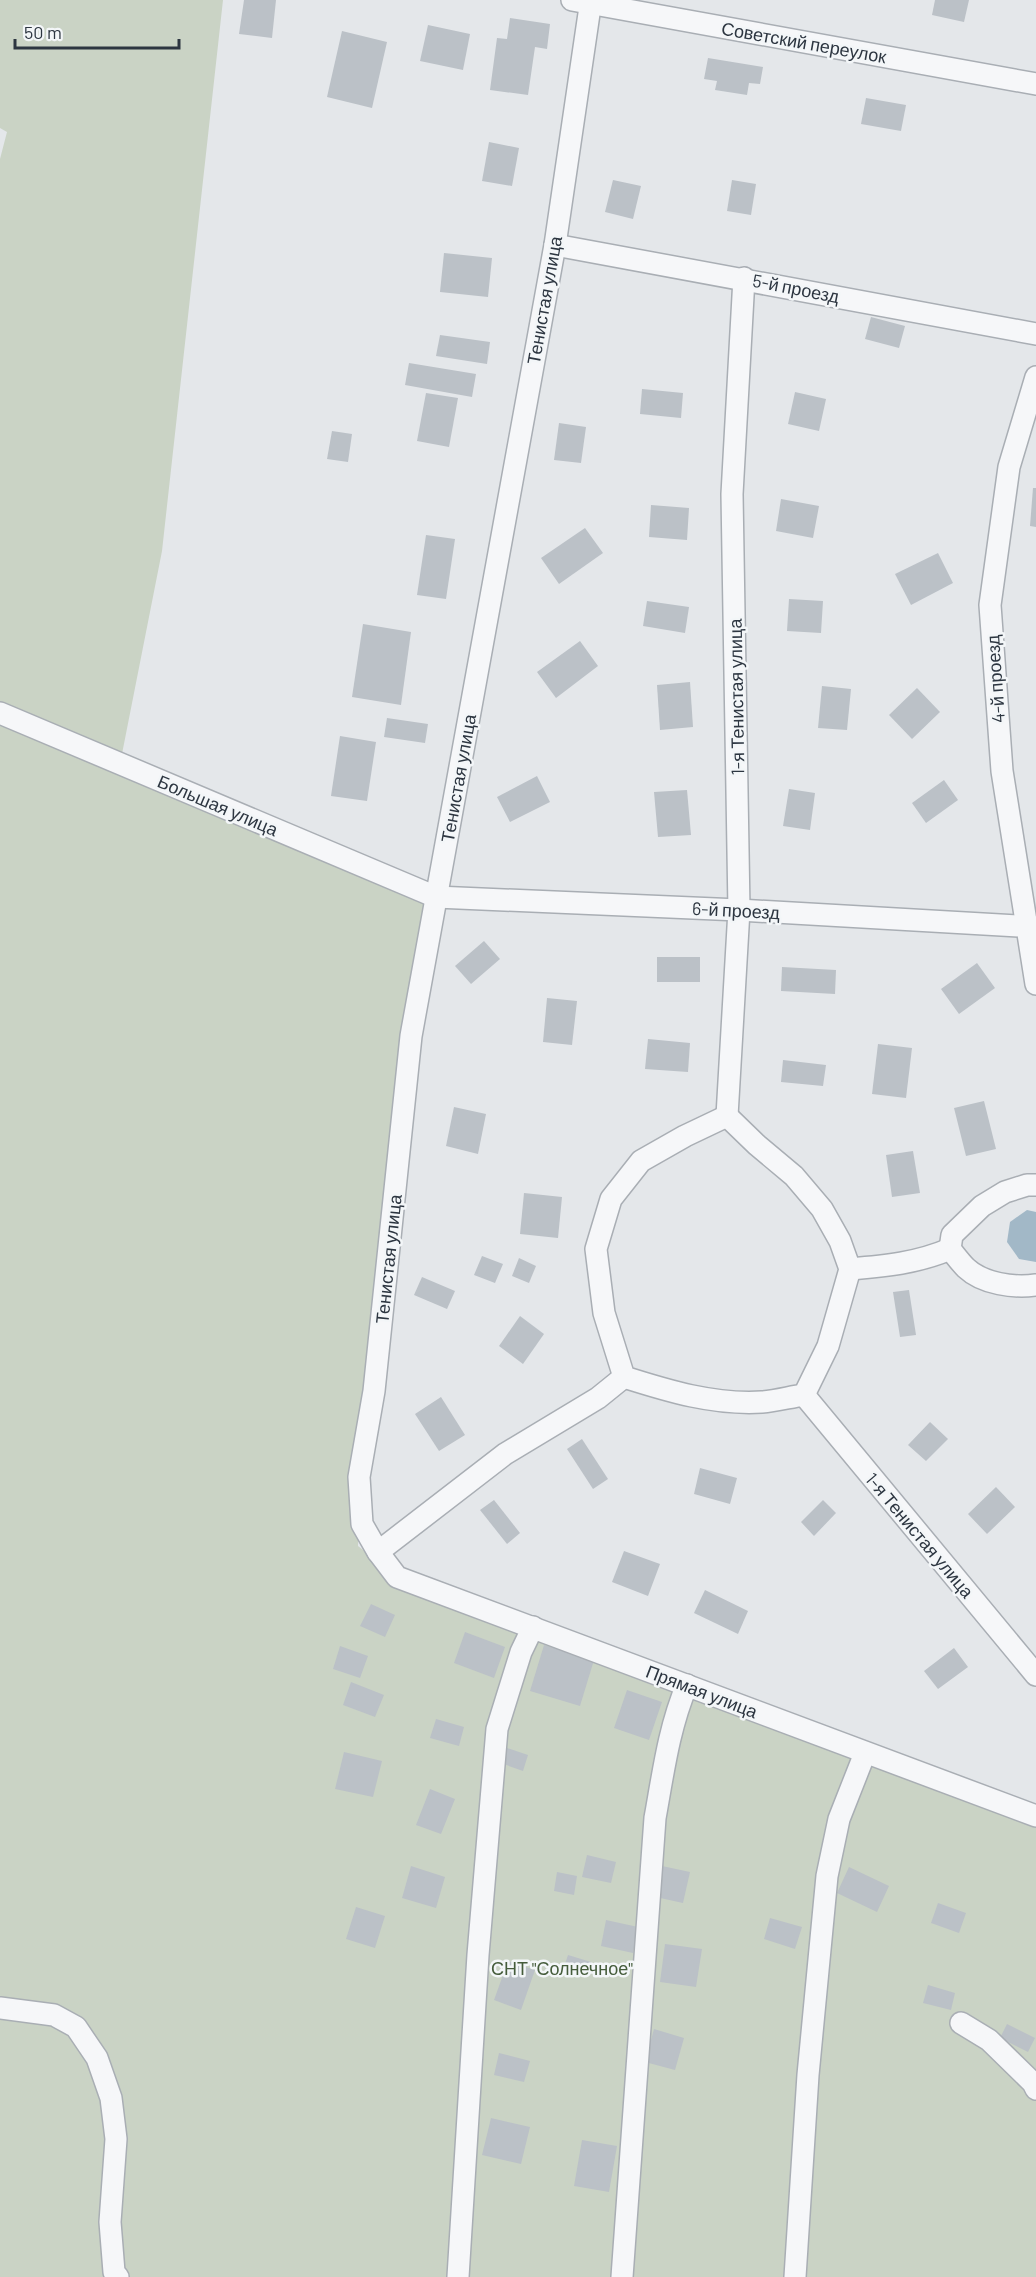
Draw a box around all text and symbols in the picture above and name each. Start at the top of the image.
scale bar [15,12,178,50]
street label: Советский переулок [720,17,888,67]
text: 50 m [24,21,62,43]
street label: Тенистая улица [522,233,566,366]
street label: 5-й проезд [751,269,842,307]
street label: 1-я Тенистая улица [724,618,748,775]
street label: 4-й проезд [981,634,1009,724]
street label: Тенистая улица [436,711,480,844]
street label: Большая улица [155,770,282,841]
street label: 6-й проезд [692,897,781,923]
street label: Тенистая улица [370,1192,406,1325]
street label: 1-я Тенистая улица [861,1468,979,1603]
street label: Прямая улица [643,1660,762,1723]
park label: СНТ "Солнечное" [491,1957,633,1979]

